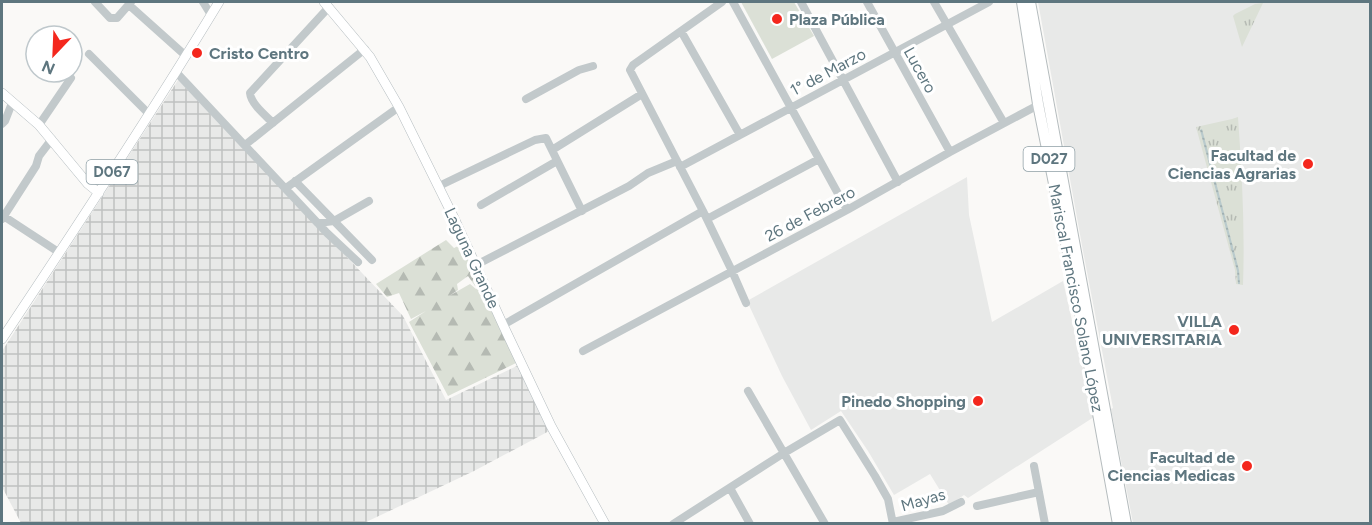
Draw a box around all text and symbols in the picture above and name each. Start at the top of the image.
place label: Plaza Pública [789,10,885,29]
marker: Plaza Pública [770,12,784,26]
north arrow [24,24,84,84]
place label: Cristo Centro [209,44,309,63]
street label: 1° de Marzo [787,44,869,100]
street label: Lucero [900,44,940,96]
marker: Cristo Centro [190,46,204,60]
text: N [39,56,58,79]
place label: Facultad de Ciencias Agrarias [1168,146,1297,183]
road number: D027 [1024,147,1074,171]
marker: Facultad de Ciencias Agrarias [1301,157,1315,171]
road number: D067 [86,160,138,184]
street label: 26 de Febrero [762,182,858,246]
street label: Mariscal Francisco Solano López [1045,182,1107,414]
street label: Laguna Grande [440,205,504,311]
place label: VILLA UNIVERSITARIA [1102,312,1223,349]
marker: VILLA UNIVERSITARIA [1227,323,1241,337]
place label: Pinedo Shopping [841,392,966,411]
marker: Pinedo Shopping [971,394,985,408]
place label: Facultad de Ciencias Medicas [1108,448,1236,485]
marker: Facultad de Ciencias Medicas [1240,459,1254,473]
street label: Mayas [899,485,947,515]

